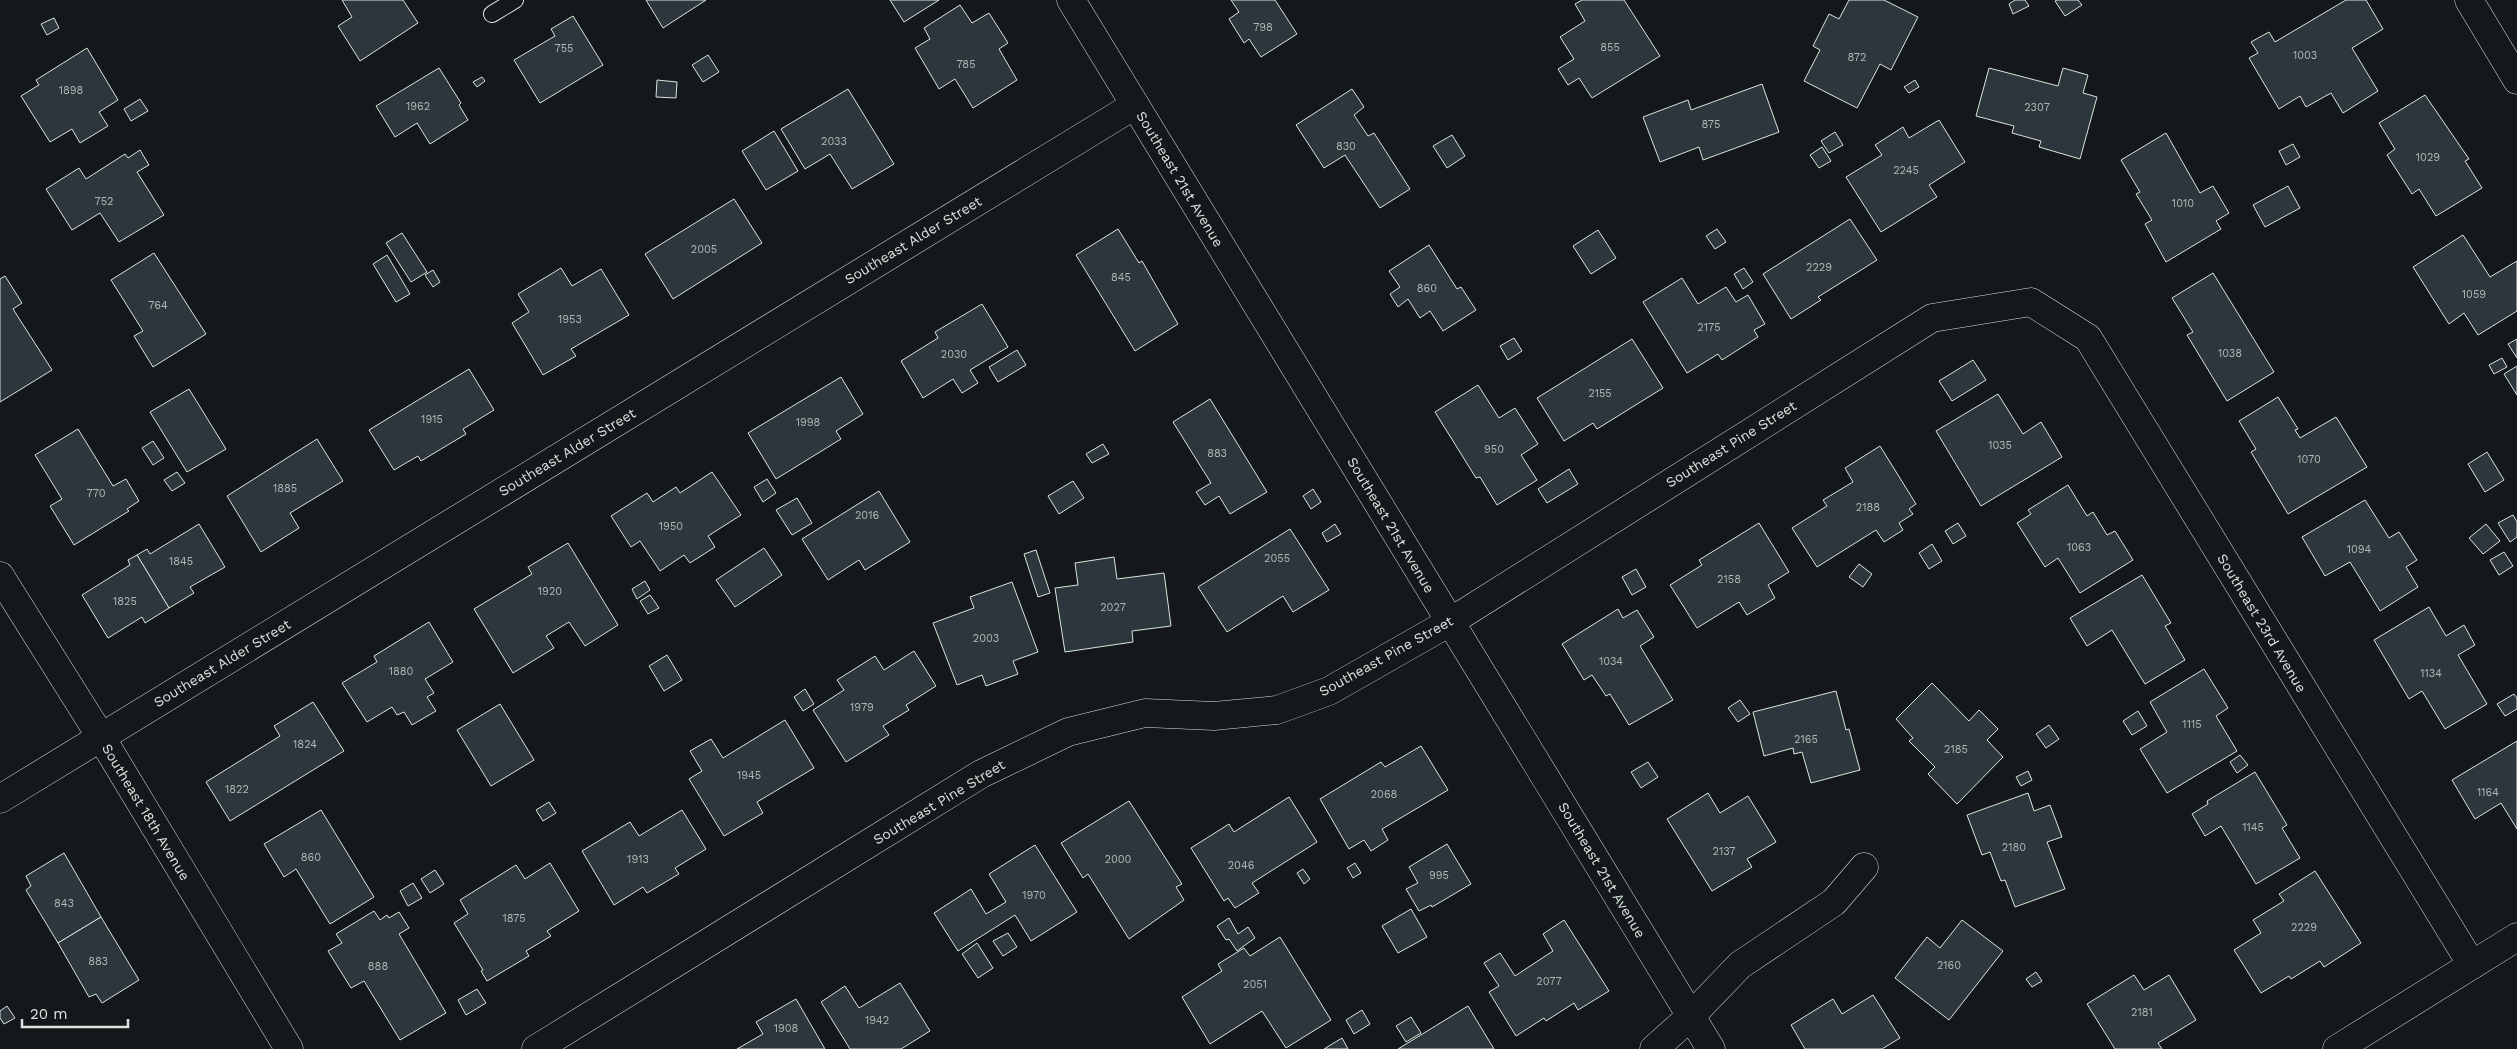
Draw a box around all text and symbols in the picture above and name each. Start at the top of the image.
house number: 798 [1253,21,1273,34]
house number: 855 [1600,41,1620,54]
house number: 755 [555,42,573,55]
house number: 1003 [2293,49,2317,62]
house number: 872 [1848,51,1866,64]
house number: 785 [956,58,976,71]
house number: 1898 [59,84,84,97]
house number: 1962 [406,100,430,113]
house number: 2307 [2024,101,2050,114]
street label: Southeast 21st Avenue [1133,108,1227,250]
house number: 875 [1702,118,1720,131]
house number: 2033 [821,135,847,148]
house number: 830 [1336,140,1356,153]
house number: 1029 [2416,151,2440,164]
house number: 2245 [1893,164,1919,177]
street label: Southeast Alder Street [842,193,984,287]
house number: 752 [95,195,114,208]
house number: 1010 [2172,197,2194,210]
house number: 2005 [691,243,717,256]
house number: 2229 [1806,261,1832,274]
house number: 845 [1111,271,1131,284]
house number: 860 [1417,282,1437,295]
house number: 1059 [2462,288,2486,301]
house number: 764 [148,299,168,312]
house number: 1953 [558,313,582,326]
house number: 2175 [1697,321,1721,334]
house number: 1038 [2218,347,2242,360]
house number: 2030 [941,348,967,361]
house number: 2155 [1588,387,1612,400]
street label: Southeast Pine Street [1663,397,1799,491]
street label: Southeast Alder Street [496,405,638,499]
house number: 1915 [421,413,443,426]
house number: 1998 [796,416,821,429]
house number: 1035 [1988,439,2012,452]
house number: 950 [1484,443,1504,456]
house number: 883 [1207,447,1227,460]
house number: 1070 [2297,453,2321,466]
street label: Southeast 21st Avenue [1344,454,1438,596]
house number: 1885 [273,482,297,495]
house number: 770 [87,487,106,500]
house number: 2188 [1856,501,1880,514]
house number: 2016 [855,509,879,522]
house number: 1950 [659,520,683,533]
house number: 1063 [2067,541,2091,554]
house number: 1094 [2347,543,2372,556]
street label: Southeast 23rd Avenue [2214,551,2310,695]
house number: 2055 [1264,552,1290,565]
house number: 1845 [169,555,193,568]
house number: 2158 [1717,573,1741,586]
house number: 1920 [538,585,562,598]
house number: 1825 [113,595,137,608]
house number: 2027 [1100,601,1126,614]
street label: Southeast Pine Street [1316,612,1456,699]
street label: Southeast Alder Street [151,616,293,710]
house number: 2003 [973,632,999,645]
house number: 1034 [1599,655,1623,668]
house number: 1880 [389,665,413,678]
house number: 1134 [2420,667,2442,680]
house number: 1979 [850,701,874,714]
house number: 1115 [2182,718,2202,731]
house number: 2165 [1794,733,1818,746]
house number: 1824 [293,738,317,751]
street label: Southeast 18th Avenue [99,741,193,883]
house number: 2185 [1944,743,1968,756]
street label: Southeast Pine Street [870,756,1008,848]
house number: 1945 [737,769,761,782]
house number: 1822 [225,783,249,796]
house number: 1164 [2477,786,2499,799]
house number: 2068 [1371,788,1398,801]
street label: Southeast 21st Avenue [1555,799,1649,941]
house number: 1145 [2242,821,2264,834]
house number: 2180 [2002,841,2026,854]
house number: 2137 [1713,845,1735,858]
house number: 860 [301,851,321,864]
house number: 1913 [627,853,649,866]
house number: 2000 [1105,853,1132,866]
house number: 2046 [1228,859,1255,872]
house number: 995 [1429,869,1449,882]
house number: 1970 [1022,889,1046,902]
house number: 843 [54,897,74,910]
house number: 1875 [502,912,526,925]
house number: 2229 [2291,921,2317,934]
house number: 883 [88,955,108,968]
house number: 2160 [1937,959,1961,972]
house number: 888 [368,960,388,973]
house number: 2077 [1536,975,1562,988]
house number: 2051 [1243,978,1267,991]
scale bar [22,996,129,1028]
text: 20 m [30,1005,68,1023]
house number: 2181 [2131,1006,2153,1019]
house number: 1942 [865,1014,889,1027]
house number: 1908 [774,1022,799,1035]

